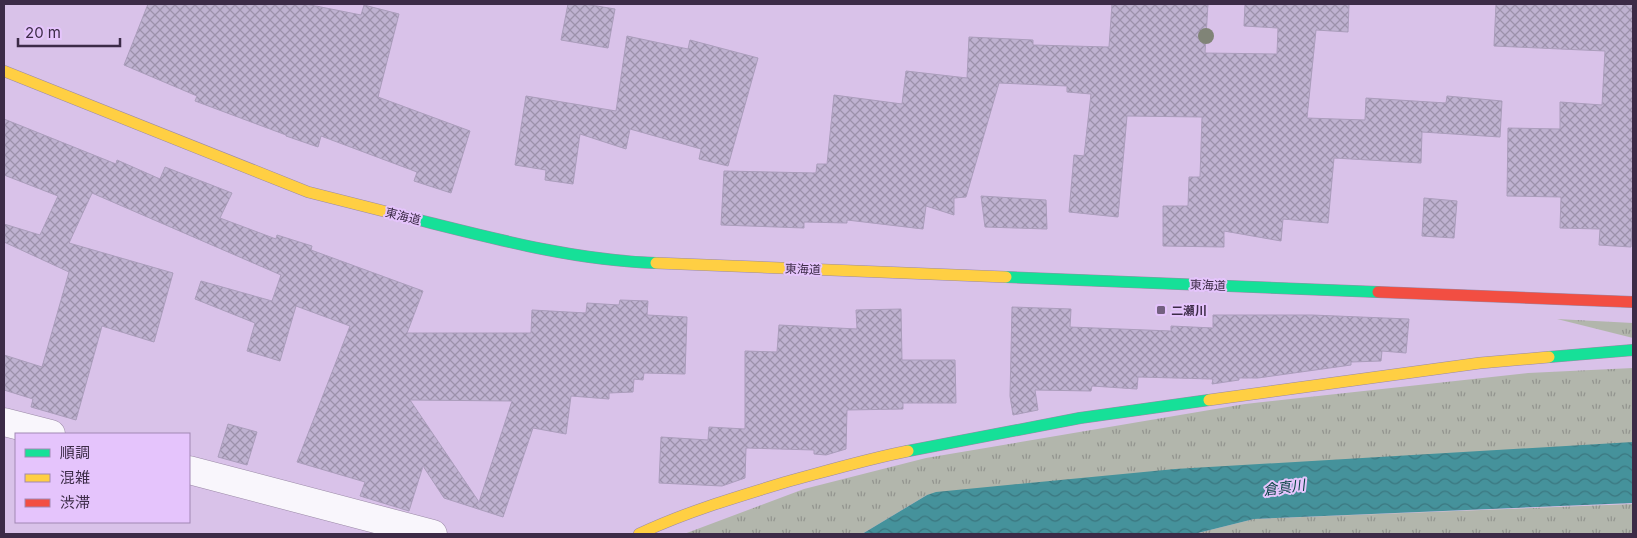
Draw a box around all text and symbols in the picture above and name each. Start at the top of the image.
scale bar [18,15,120,47]
text: 20 m [25,23,61,42]
street label: 東海道 [384,204,422,228]
street label: 東海道 [785,261,821,277]
street label: 東海道 [1190,277,1226,293]
place label: 二瀬川 [1171,303,1207,318]
marker: 二瀬川 [1155,304,1167,316]
legend [15,433,190,523]
text: 順調 [60,443,90,462]
text: 混雑 [60,468,90,487]
water label: 倉真川 [1262,475,1308,498]
text: 渋滞 [60,493,90,512]

